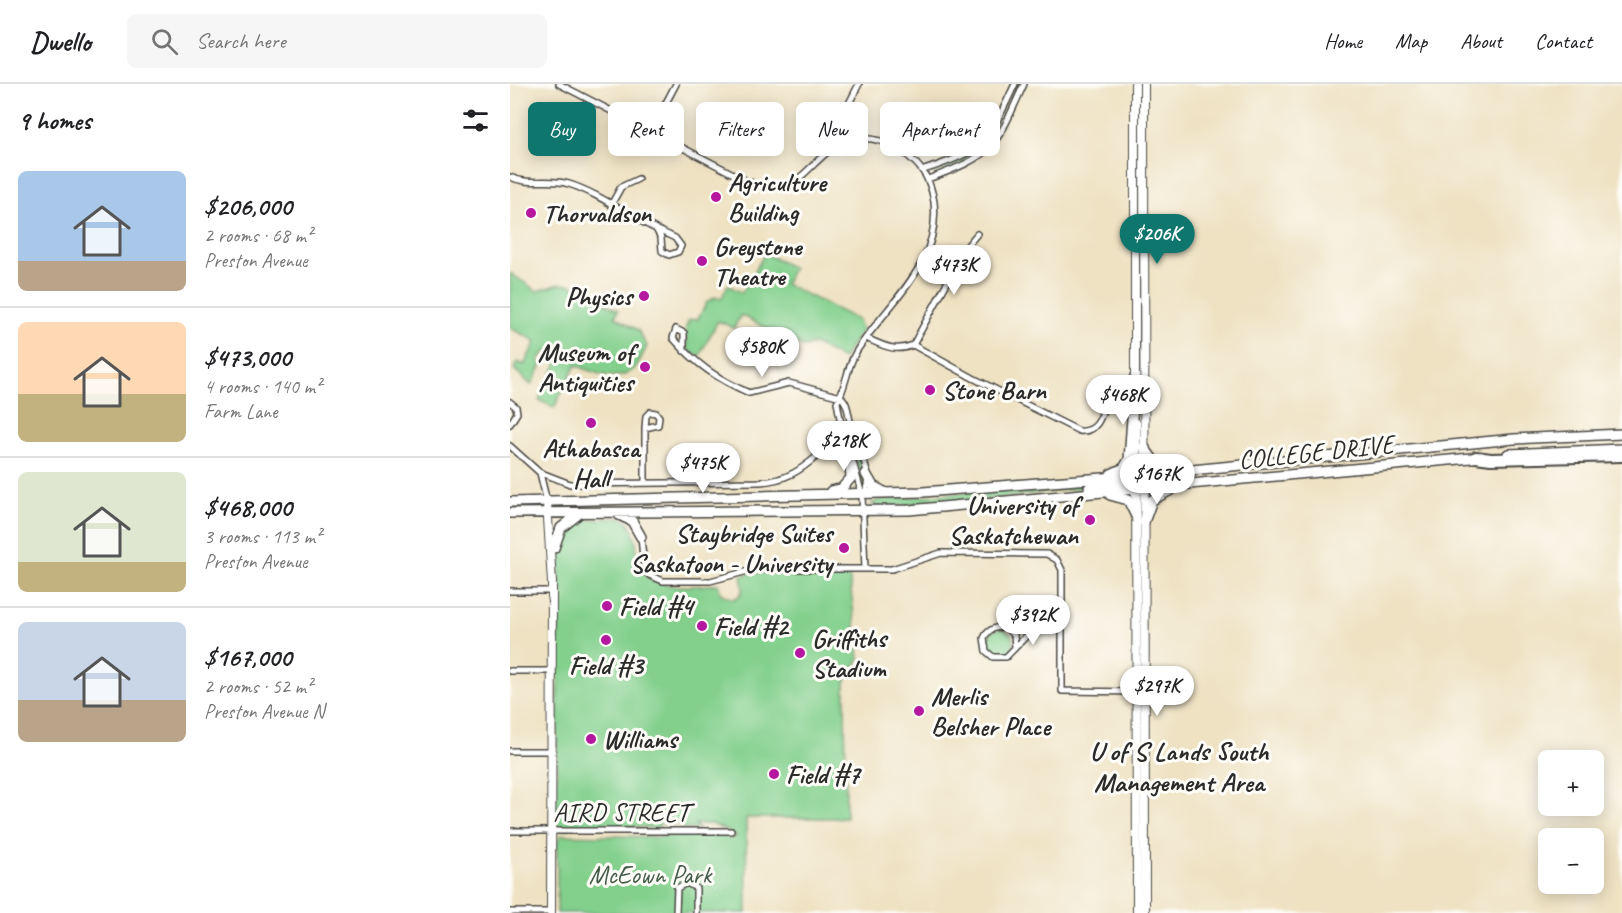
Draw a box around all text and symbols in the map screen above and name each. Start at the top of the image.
search box [127,14,547,68]
text: Dwello [30,24,91,59]
icon: search [148,25,181,58]
text: Search here [196,27,286,55]
text: Home [1324,28,1362,54]
text: Map [1395,28,1427,54]
text: About [1460,28,1502,54]
text: Contact [1535,28,1592,54]
chip: Buy [528,102,596,156]
chip: Rent [608,102,684,156]
chip: Filters [696,102,784,156]
chip: New [796,102,868,156]
chip: Apartment [880,102,1000,156]
text: 9 homes [18,104,91,137]
icon: filters [459,104,492,137]
place label: Agriculture Building [728,166,828,229]
text: $206,000 [204,190,292,223]
marker: Agriculture Building [709,190,723,204]
icon: home [66,195,138,267]
place label: Thorvaldson [543,197,652,230]
marker: Thorvaldson [524,206,538,220]
pin: $206K [1115,214,1199,265]
text: $206K [1134,221,1180,246]
text: 2 rooms · 68 m² [204,223,312,248]
place label: Greystone Theatre [714,230,804,293]
pin: $473K [912,245,996,296]
text: Preston Avenue [204,248,307,273]
text: $473K [931,252,977,277]
marker: Greystone Theatre [695,254,709,268]
place label: Physics [566,280,635,313]
marker: Physics [637,289,651,303]
pin: $580K [720,327,804,378]
text: $580K [739,334,785,359]
place label: Museum of Antiquities [538,336,639,399]
text: $473,000 [204,341,291,374]
icon: home [66,346,138,418]
marker: Museum of Antiquities [638,360,652,374]
text: 4 rooms · 140 m² [204,374,321,399]
place label: Stone Barn [942,374,1047,407]
pin: $468K [1081,375,1165,426]
text: $468K [1100,382,1146,407]
marker: Stone Barn [923,383,937,397]
text: Farm Lane [204,399,278,424]
marker: Athabasca Hall [584,416,598,430]
pin: $218K [802,421,886,472]
street label: COLLEGE DRIVE [1237,427,1399,477]
text: $218K [821,428,867,453]
place label: Athabasca Hall [542,432,642,495]
pin: $475K [661,443,745,494]
text: $475K [680,450,726,475]
pin: $167K [1115,454,1199,505]
text: $167K [1134,461,1180,486]
place label: University of Saskatchewan [949,489,1084,552]
text: $468,000 [204,491,292,524]
icon: home [66,496,138,568]
marker: University of Saskatchewan [1083,513,1097,527]
place label: Staybridge Suites Saskatoon - University [630,517,835,580]
text: 3 rooms · 113 m² [204,524,321,549]
marker: Staybridge Suites Saskatoon - University [837,541,851,555]
text: Preston Avenue [204,549,307,574]
place label: Field #4 [619,590,696,623]
pin: $392K [991,595,1075,646]
marker: Field #4 [600,599,614,613]
text: $392K [1010,602,1056,627]
place label: Field #2 [714,610,790,643]
marker: Field #2 [695,619,709,633]
place label: Griffiths Stadium [812,622,889,685]
marker: Field #3 [599,633,613,647]
text: $167,000 [204,641,292,674]
icon: home [66,646,138,718]
marker: Griffiths Stadium [793,646,807,660]
place label: Field #3 [569,649,645,682]
pin: $297K [1115,666,1199,717]
text: $297K [1134,673,1180,698]
text: 2 rooms · 52 m² [204,674,312,699]
place label: Merlis Belsher Place [931,680,1052,743]
text: Preston Avenue N [204,699,324,724]
marker: Merlis Belsher Place [912,704,926,718]
place label: Williams [603,723,680,756]
marker: Williams [584,732,598,746]
district label: U of S Lands South Management Area [1090,734,1269,799]
map controls [1538,750,1604,894]
button: + [1538,750,1604,816]
place label: Field #7 [786,758,862,791]
marker: Field #7 [767,767,781,781]
street label: AIRD STREET [553,796,696,829]
button: − [1538,828,1604,894]
park label: McEown Park [589,858,713,891]

